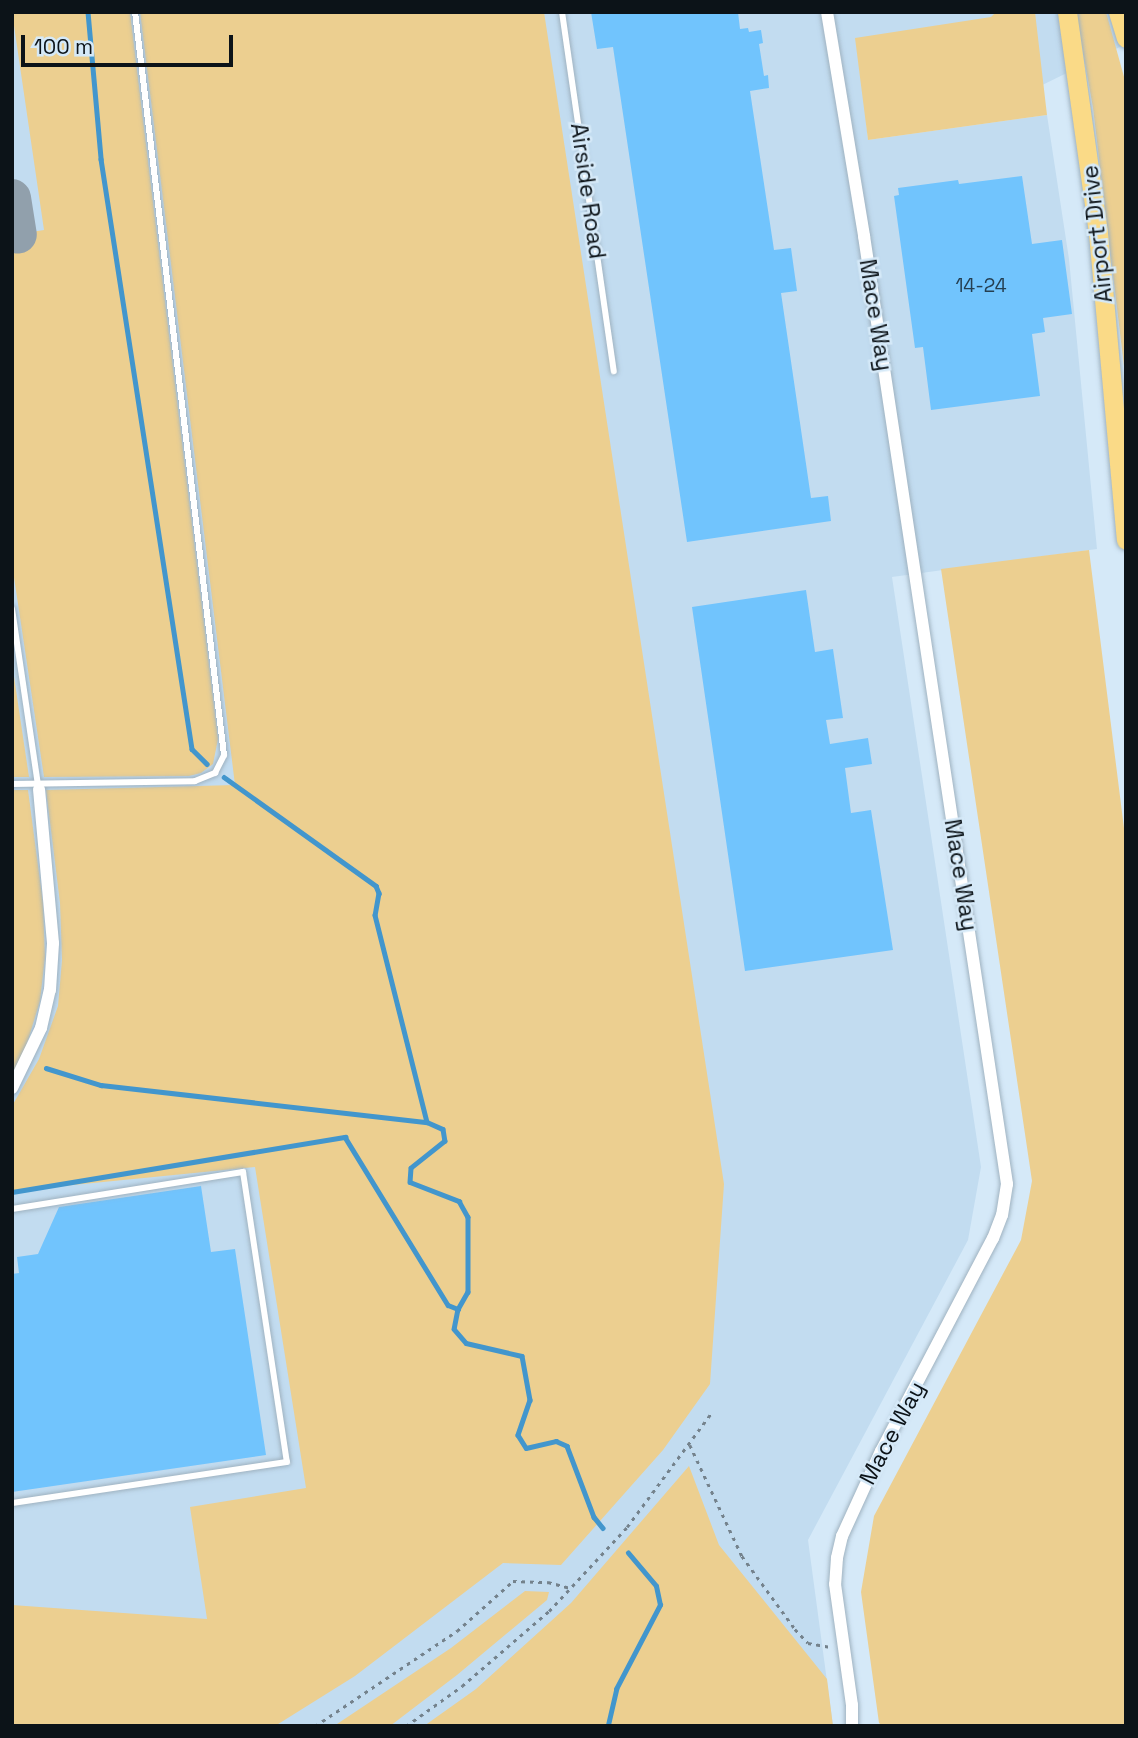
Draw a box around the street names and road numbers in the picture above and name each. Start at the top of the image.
street label: Airside Road [565,121,611,261]
street label: Airport Drive [1076,164,1118,304]
street label: Mace Way [854,257,898,373]
street label: Mace Way [939,817,983,933]
street label: Mace Way [853,1377,931,1489]

